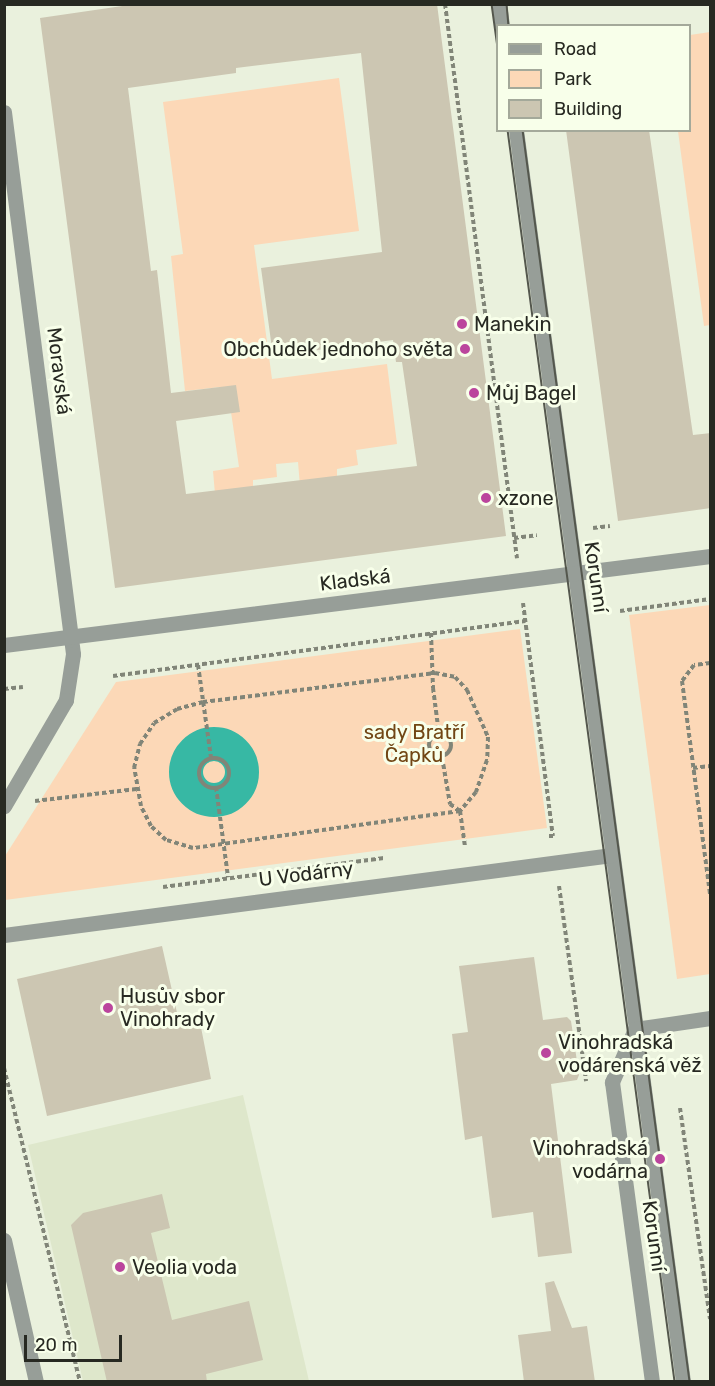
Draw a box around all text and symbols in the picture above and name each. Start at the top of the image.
legend [496,24,691,132]
text: Road [554,38,597,60]
text: Park [554,68,591,90]
text: Building [554,98,622,120]
place label: Manekin [474,312,552,336]
marker: Manekin [455,317,469,331]
street label: Moravská [42,326,76,416]
place label: Obchůdek jednoho světa [223,337,453,361]
marker: Obchůdek jednoho světa [458,342,472,356]
place label: Můj Bagel [486,381,576,405]
marker: Můj Bagel [467,386,481,400]
place label: xzone [498,486,554,510]
marker: xzone [479,491,493,505]
street label: Korunní [579,540,613,614]
street label: Kladská [318,564,392,596]
park label: sady Bratří Čapků [363,721,465,768]
street label: U Vodárny [257,856,355,892]
place label: Husův sbor Vinohrady [120,984,226,1031]
marker: Husův sbor Vinohrady [101,1001,115,1015]
place label: Vinohradská vodárenská věž [558,1030,702,1077]
marker: Vinohradská vodárenská věž [539,1046,553,1060]
place label: Vinohradská vodárna [533,1136,648,1183]
marker: Vinohradská vodárna [653,1152,667,1166]
street label: Korunní [637,1199,671,1273]
place label: Veolia voda [132,1255,238,1279]
marker: Veolia voda [113,1260,127,1274]
scale bar [27,1323,124,1361]
text: 20 m [35,1334,77,1356]

